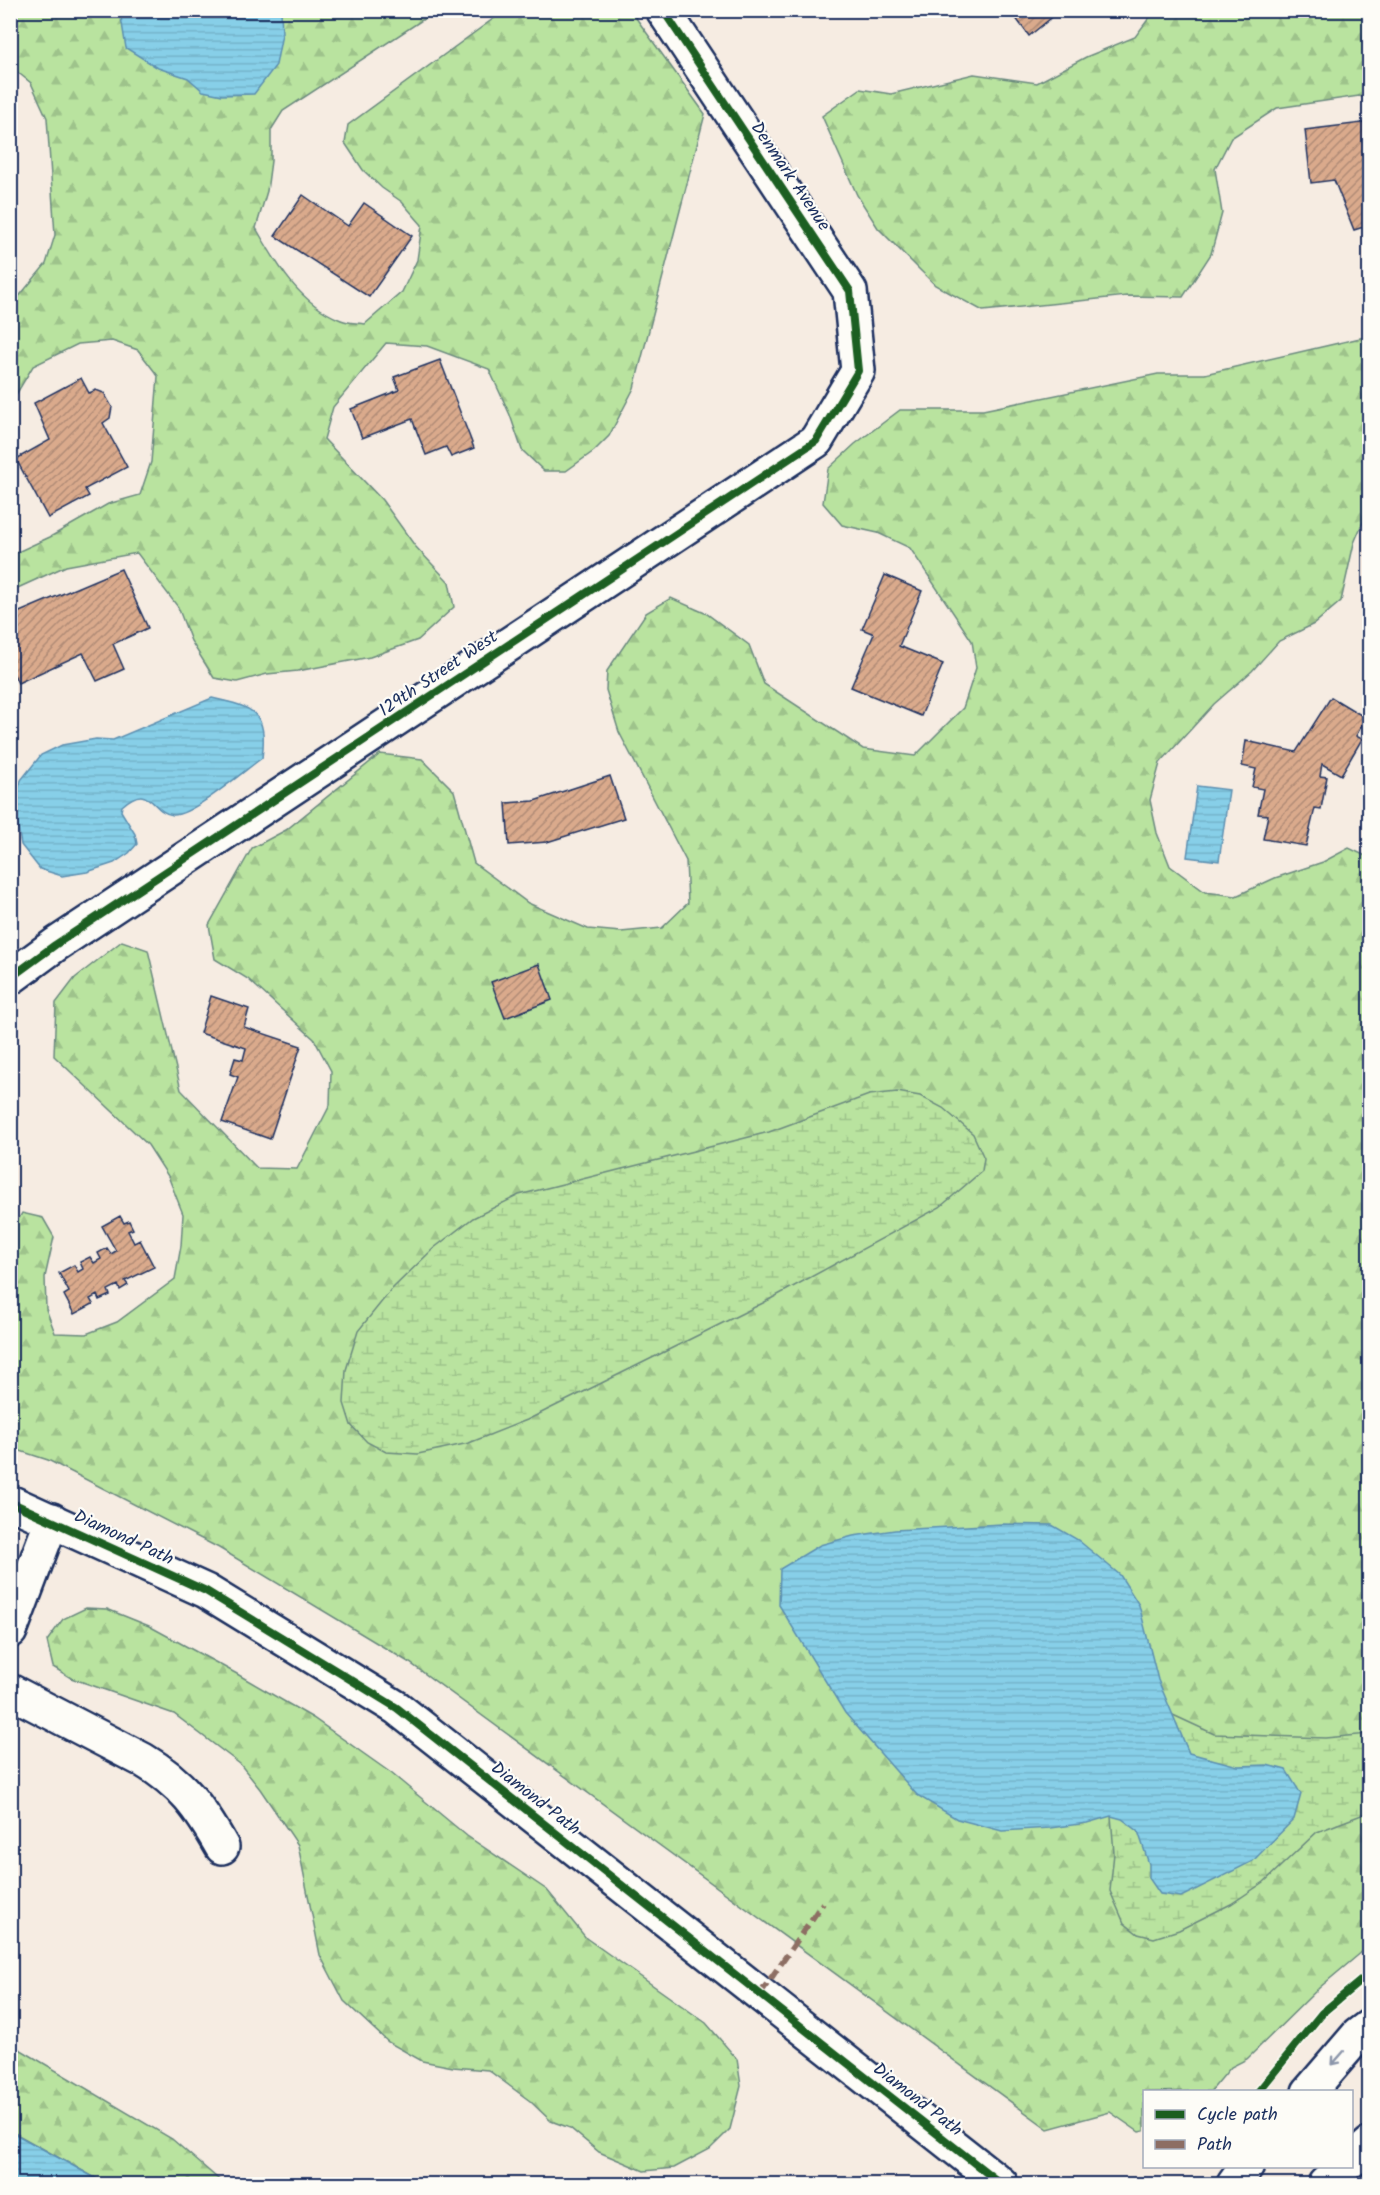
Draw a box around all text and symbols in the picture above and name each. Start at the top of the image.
street label: Denmark Avenue [742,116,837,237]
street label: 129th Street West [373,623,505,725]
street label: Diamond Path [69,1503,178,1574]
street label: Diamond Path [484,1755,586,1844]
one-way arrow [1331,2050,1345,2065]
street label: Diamond Path [866,2056,968,2145]
legend [1143,2090,1353,2168]
text: Cycle path [1197,2101,1278,2130]
text: Path [1197,2131,1232,2160]

